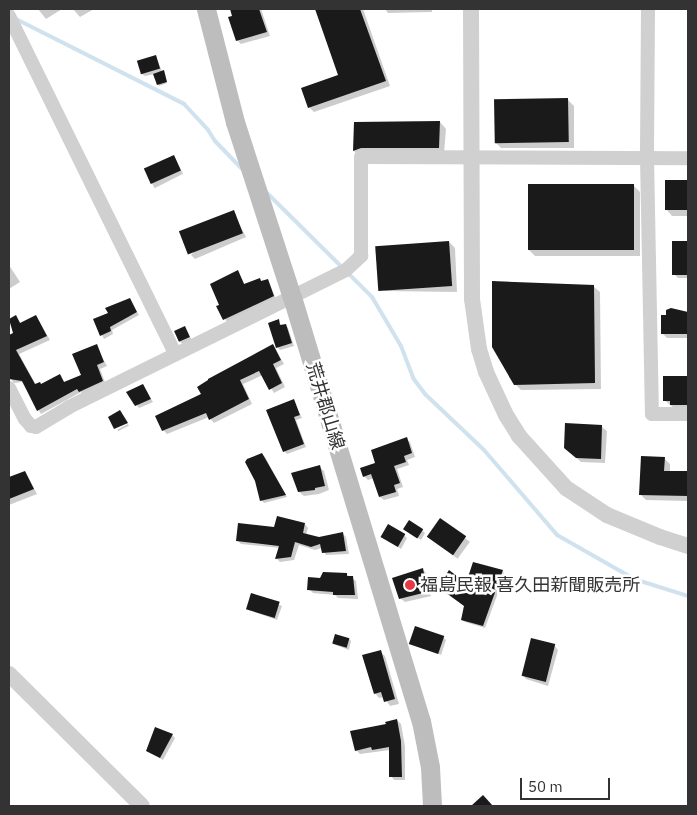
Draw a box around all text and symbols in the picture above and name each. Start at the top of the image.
street label: 荒井郡山線 [302,360,348,452]
place label: 福島民報 喜久田新聞販売所 [420,574,640,596]
marker: 福島民報 喜久田新聞販売所 [404,579,416,591]
scale bar [522,768,612,800]
text: 50 m [528,777,563,796]

